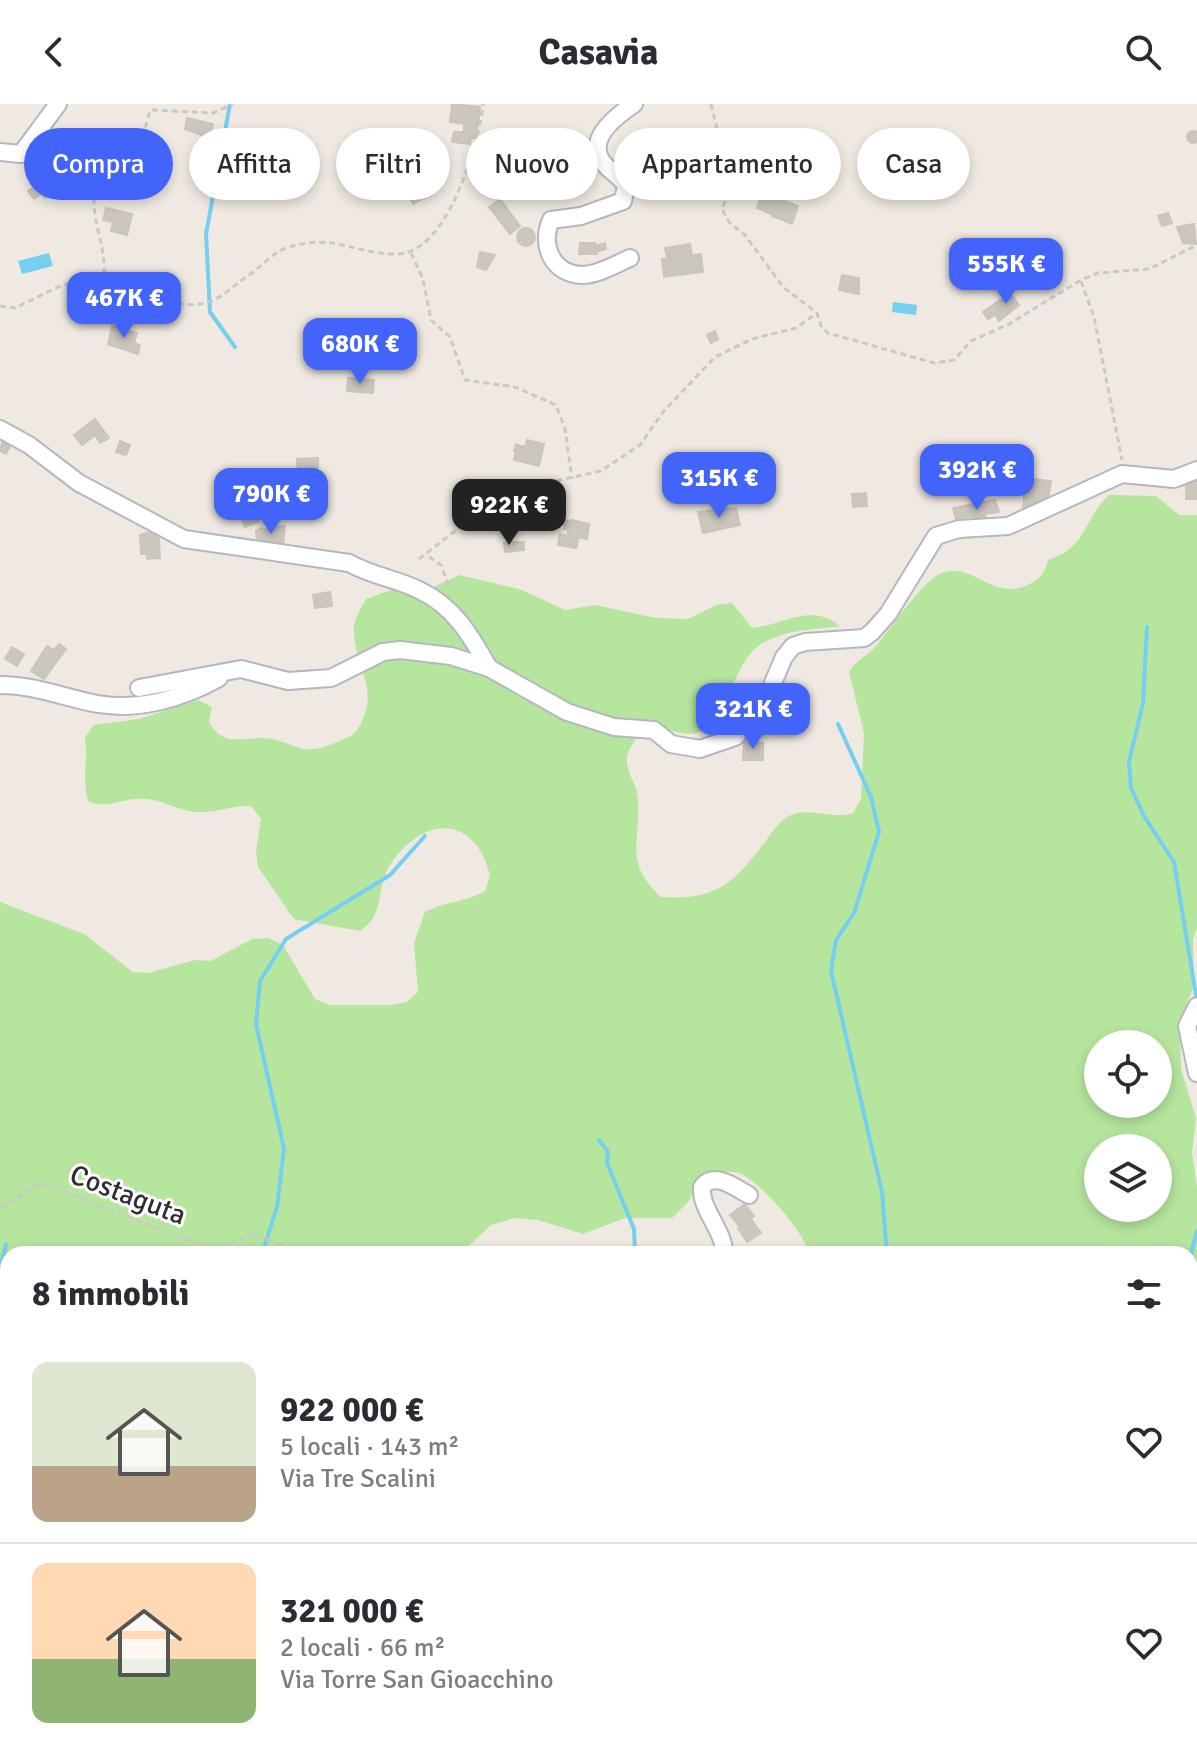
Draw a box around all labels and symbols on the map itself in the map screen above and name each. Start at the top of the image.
pin: 555K € [941,238,1071,306]
pin: 467K € [59,272,189,340]
pin: 680K € [295,318,425,386]
pin: 392K € [912,444,1042,512]
pin: 315K € [654,452,784,520]
pin: 790K € [206,468,336,536]
pin: 922K € [444,479,574,547]
pin: 321K € [688,683,818,751]
street label: Costaguta [65,1157,191,1233]

